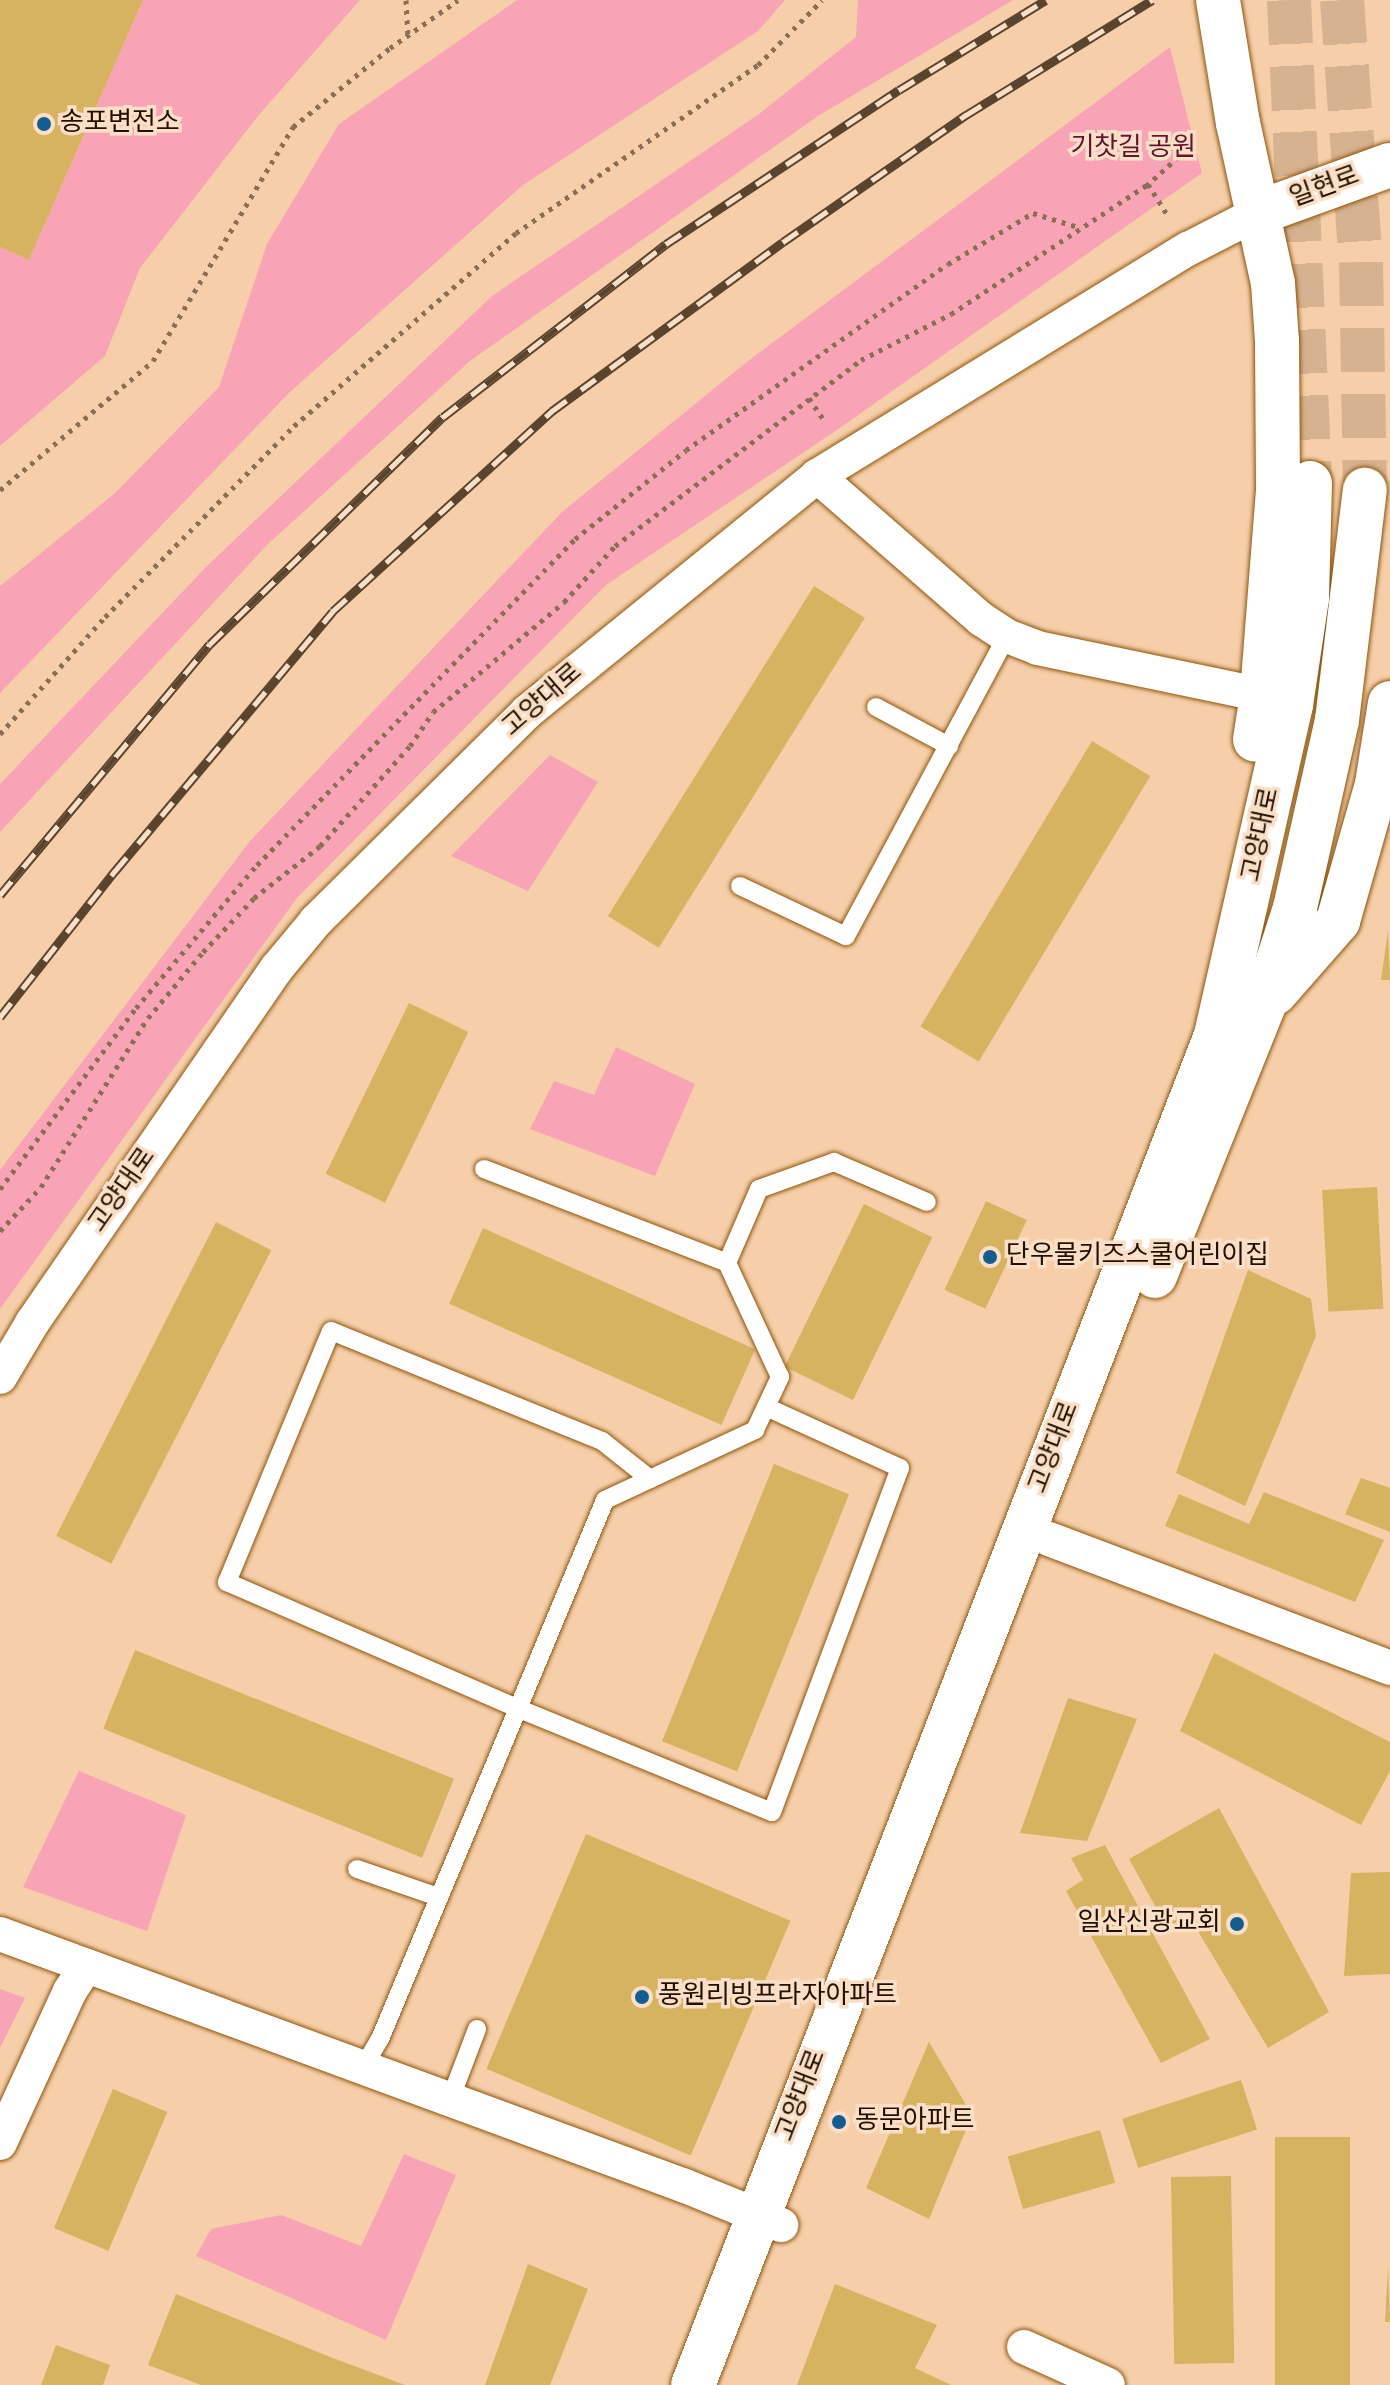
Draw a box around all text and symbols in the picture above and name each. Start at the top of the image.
place label: 송포변전소 [60,108,180,140]
marker: 송포변전소 [35,115,53,133]
park label: 기찻길 공원 [1070,133,1196,165]
street label: 일현로 [1286,161,1364,215]
street label: 고양대로 [497,658,589,744]
street label: 고양대로 [1237,785,1287,885]
street label: 고양대로 [83,1143,163,1239]
place label: 단우물키즈스쿨어린이집 [1006,1241,1269,1273]
marker: 단우물키즈스쿨어린이집 [981,1248,999,1266]
street label: 고양대로 [1023,1398,1087,1498]
place label: 일산신광교회 [1077,1908,1221,1940]
marker: 일산신광교회 [1228,1915,1246,1933]
place label: 풍원리빙프라자아파트 [658,1981,897,2013]
marker: 풍원리빙프라자아파트 [633,1988,651,2006]
street label: 고양대로 [770,2046,834,2146]
place label: 동문아파트 [855,2106,975,2138]
marker: 동문아파트 [830,2113,848,2131]

